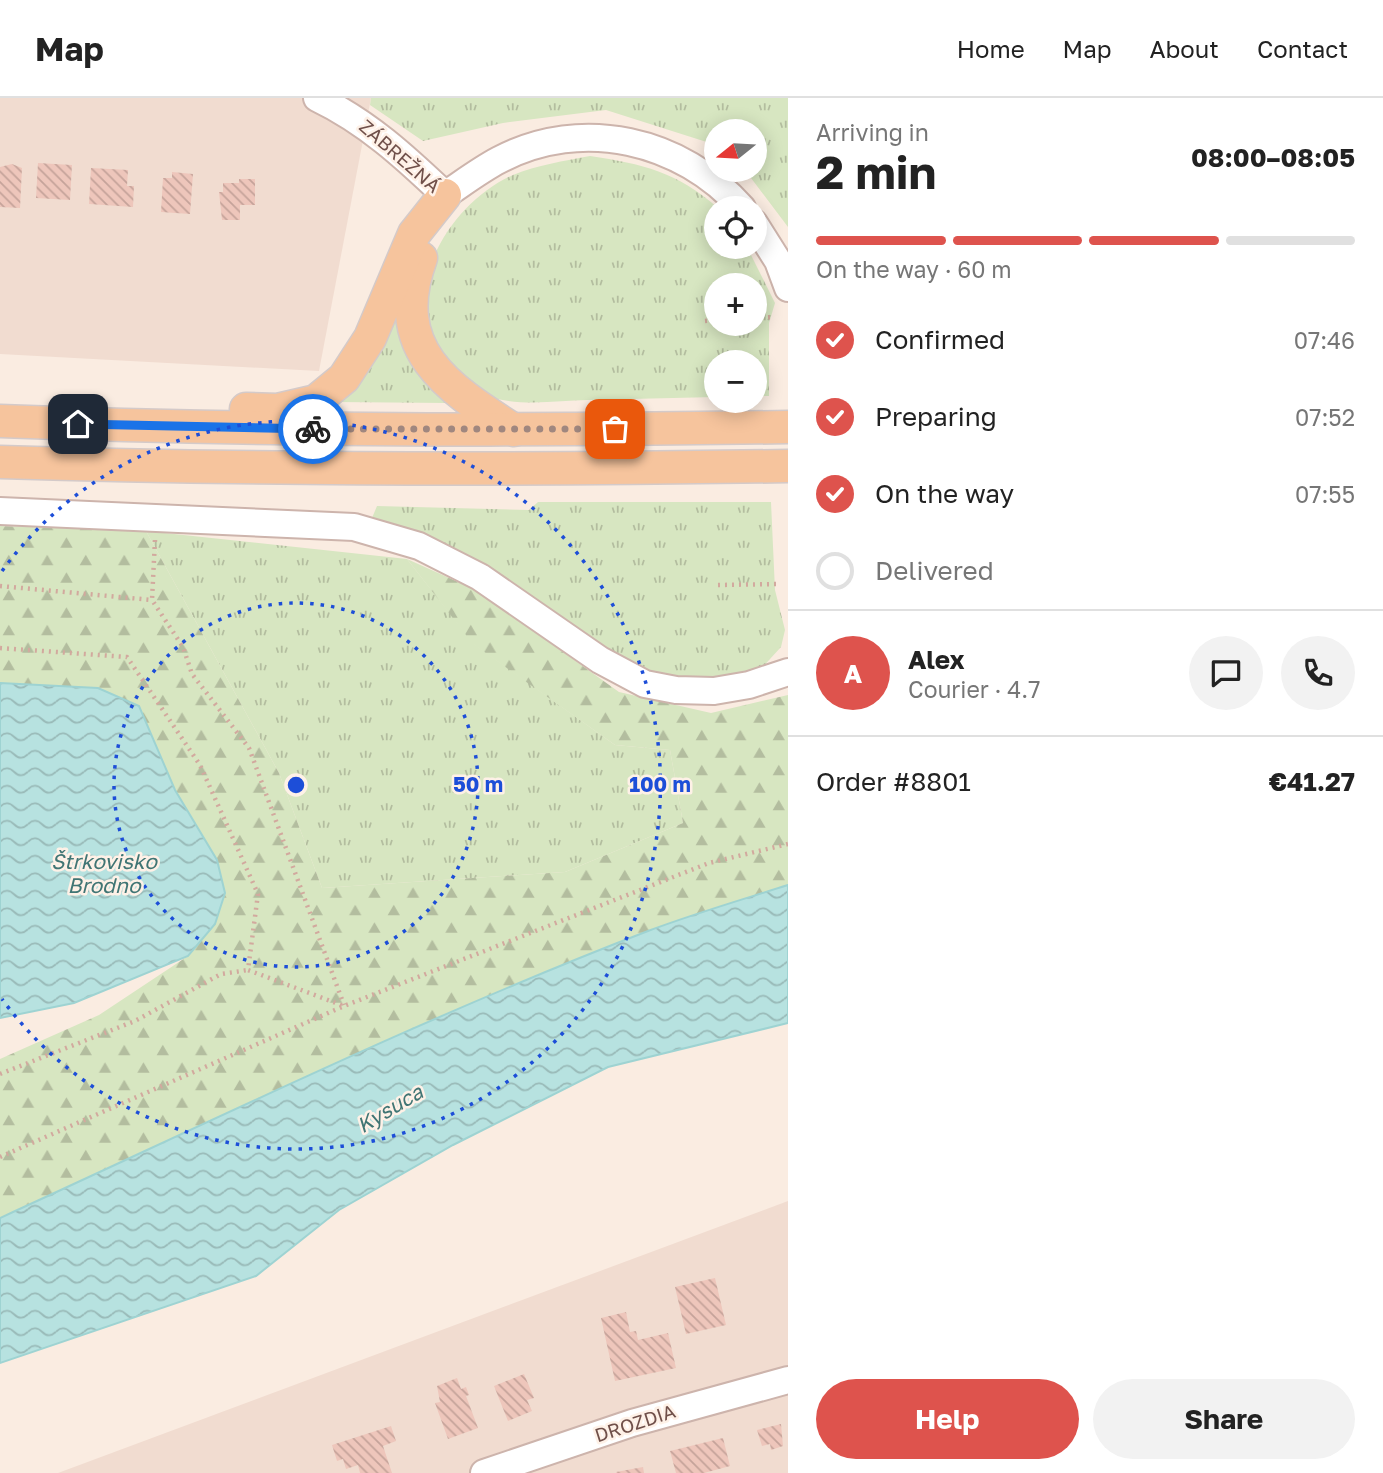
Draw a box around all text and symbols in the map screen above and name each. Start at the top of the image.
text: Map [35,29,104,68]
text: Home [957,34,1025,63]
text: Map [1063,34,1112,63]
text: About [1150,34,1219,63]
text: Contact [1257,34,1348,63]
street label: ZÁBREŽNÁ [355,114,446,197]
text: Arriving in [816,118,929,146]
north arrow [704,119,766,182]
map controls [704,119,767,413]
text: 08:00–08:05 [1191,142,1355,173]
text: 2 min [816,144,936,199]
button: locate [704,196,767,259]
text: On the way · 60 m [816,255,1012,283]
button: + [704,273,767,336]
icon: check [816,321,854,359]
text: Confirmed [875,324,1005,355]
text: 07:46 [1294,326,1355,354]
button: − [704,350,767,413]
pin [48,394,108,454]
courier [278,394,348,464]
icon: check [816,398,854,436]
pin [585,399,645,459]
text: Preparing [875,401,997,432]
text: 07:52 [1295,403,1355,431]
icon: home [59,405,97,443]
icon: bike [294,410,332,448]
icon: bag [596,410,634,448]
icon: check [816,475,854,513]
text: On the way [875,478,1014,509]
text: 07:55 [1295,480,1355,508]
text: Delivered [875,555,994,586]
button: chat [1189,636,1263,710]
button: phone [1281,636,1355,710]
text: Alex [908,644,965,675]
text: A [844,658,862,689]
text: Courier · 4.7 [908,675,1040,703]
text: Order #8801 [816,766,971,797]
text: €41.27 [1269,766,1355,797]
text: 50 m [453,771,503,797]
text: 100 m [629,771,691,797]
centre of rings [284,773,308,797]
water label: Štrkovisko Brodno [51,848,158,898]
water label: Kysuca [352,1078,428,1138]
button: Help [816,1379,1079,1459]
button: Share [1093,1379,1355,1459]
street label: DROZDIA [592,1399,678,1446]

